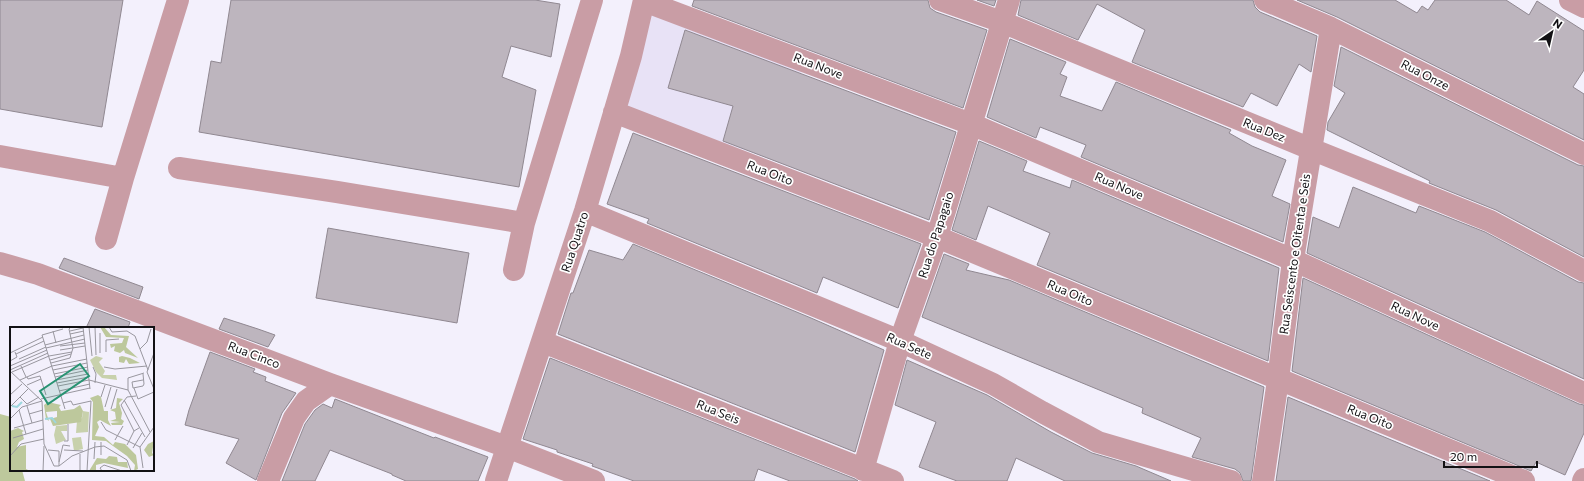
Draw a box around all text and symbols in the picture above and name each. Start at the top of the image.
north arrow [1532,12,1572,52]
text: N [1551,16,1565,31]
street label: Rua Nove [792,49,845,81]
street label: Rua Onze [1399,56,1452,92]
street label: Rua Dez [1241,114,1288,144]
street label: Rua Oito [745,157,795,187]
street label: Rua Nove [1093,169,1146,202]
street label: Rua Seiscento e Oitenta e Seis [1276,173,1312,335]
street label: Rua do Papagaio [915,190,956,280]
street label: Rua Quatro [558,210,590,274]
street label: Rua Oito [1045,276,1095,308]
street label: Rua Nove [1389,298,1442,332]
inset map [10,327,154,471]
street label: Rua Sete [885,329,934,361]
street label: Rua Cinco [226,338,282,370]
street label: Rua Seis [695,396,742,426]
street label: Rua Oito [1345,401,1395,432]
scale bar [1444,443,1537,469]
text: 20 m [1450,449,1477,463]

